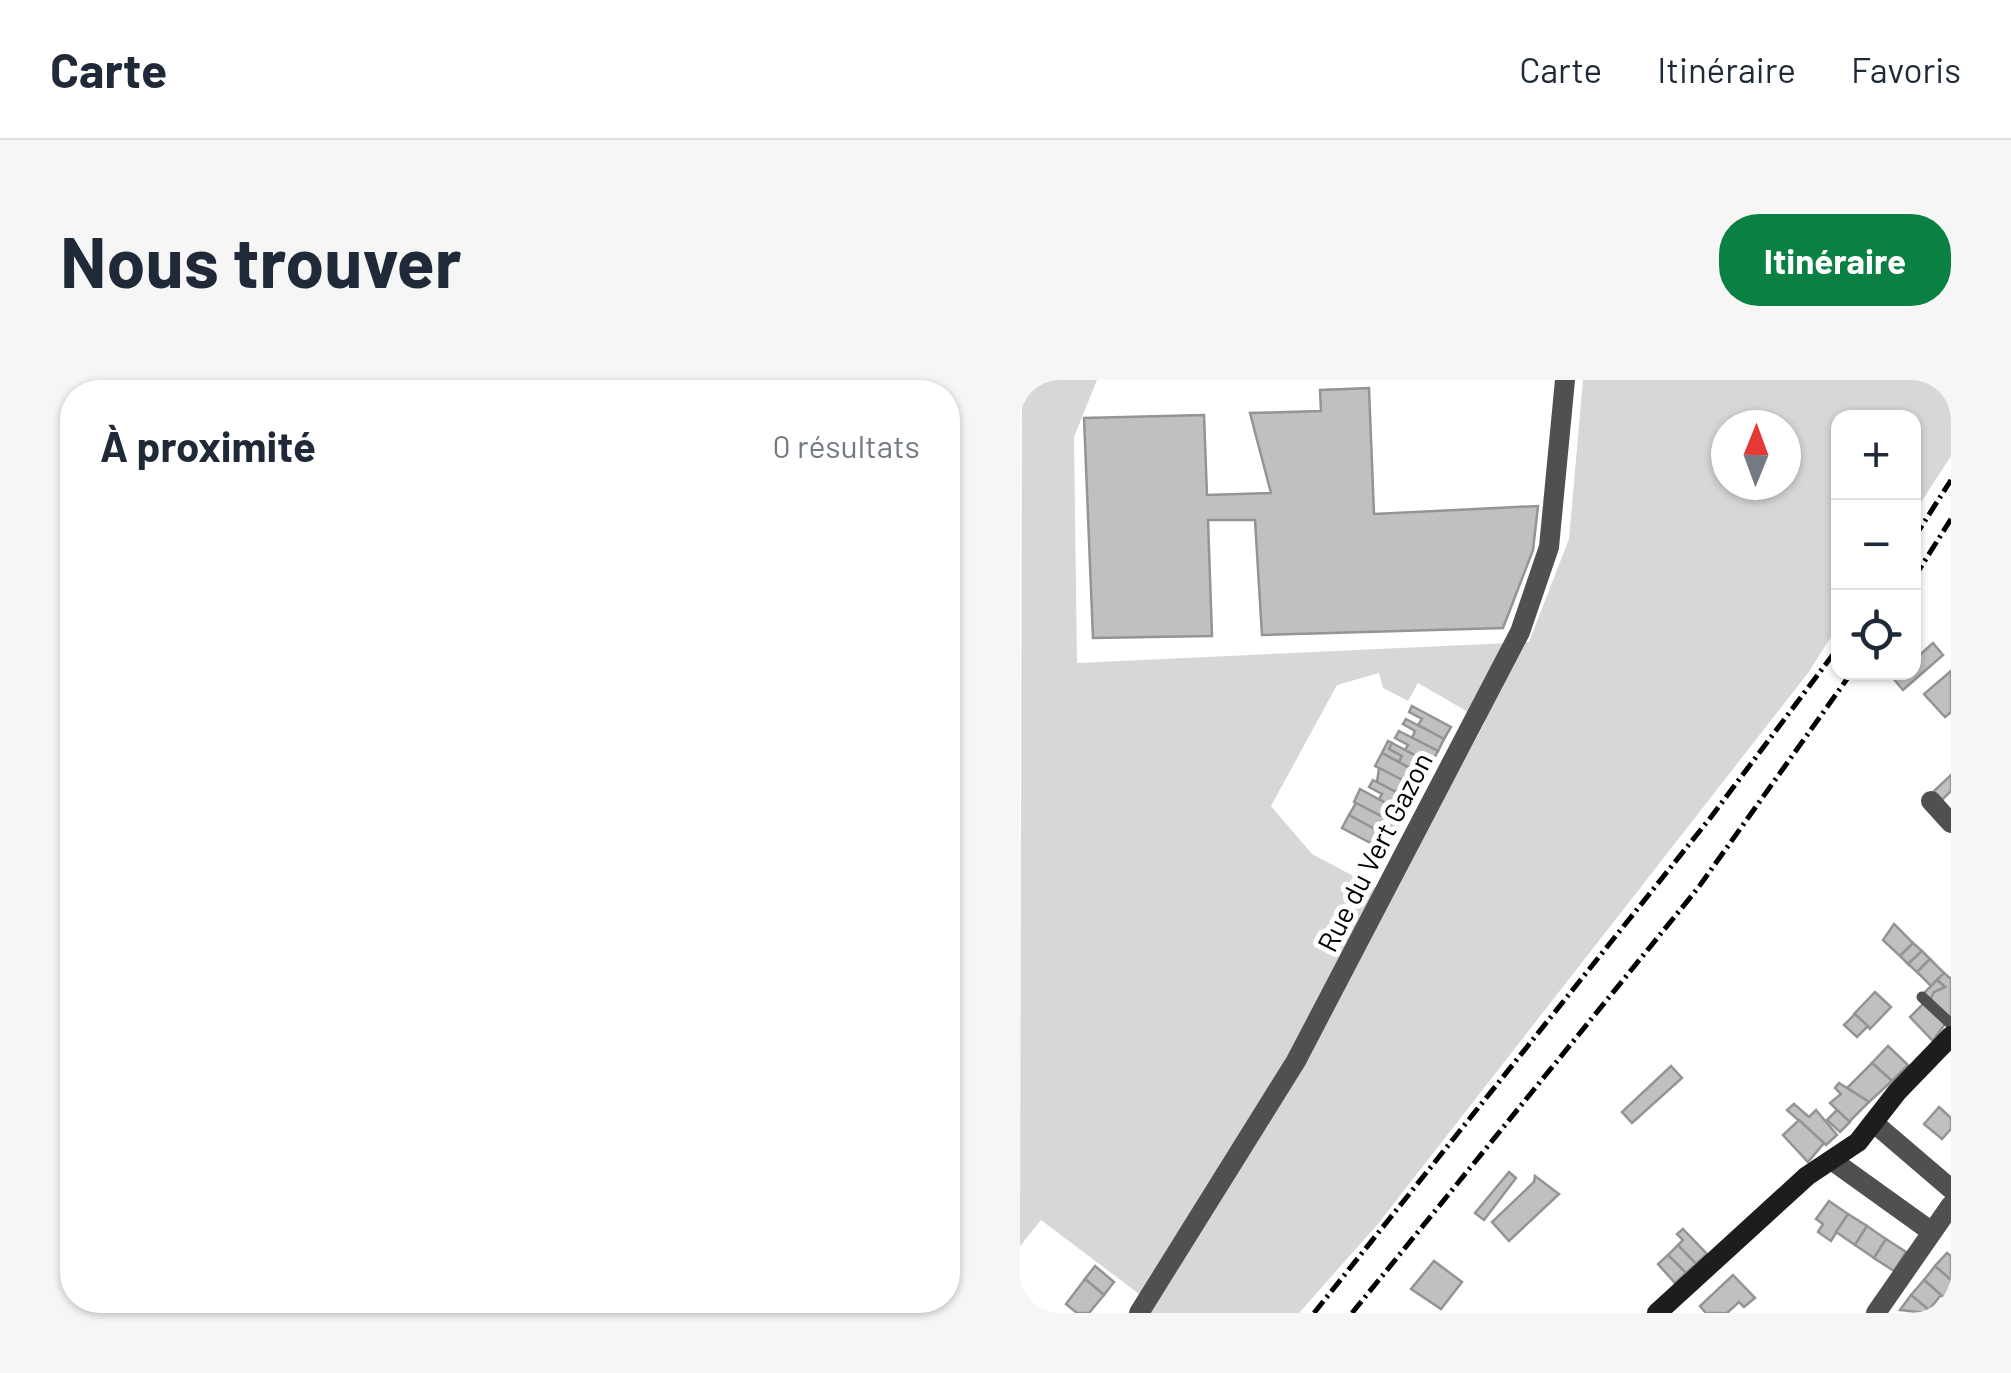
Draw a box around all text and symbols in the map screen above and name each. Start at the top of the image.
text: Carte [50,40,167,98]
text: Carte [1519,48,1602,90]
text: Itinéraire [1657,48,1796,90]
text: Favoris [1851,48,1961,90]
button: Itinéraire [1719,214,1951,306]
text: Nous trouver [60,218,462,302]
north arrow [1711,410,1801,500]
map controls [1831,410,1921,680]
button: + [1831,410,1921,500]
text: À proximité [100,420,316,470]
text: 0 résultats [772,426,920,464]
button: − [1831,500,1921,590]
button: locate [1831,590,1921,680]
street label: Rue du Vert Gazon [1309,746,1439,957]

